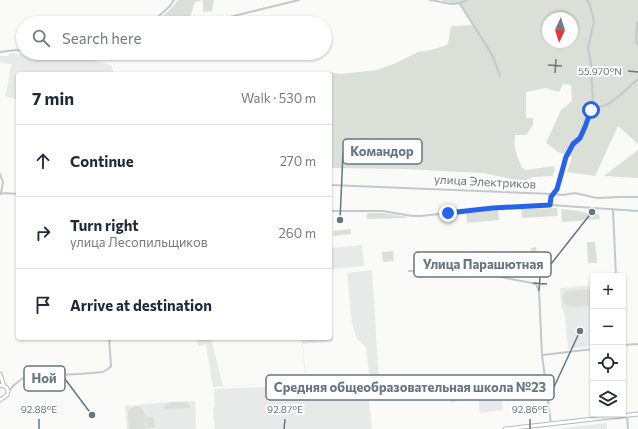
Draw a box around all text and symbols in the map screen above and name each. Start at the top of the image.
north arrow [542,12,578,48]
search box [16,16,332,60]
icon: search [30,27,52,49]
text: Search here [62,29,141,47]
text: 55.970°N [578,65,622,77]
text: 7 min [32,88,74,109]
text: Walk · 530 m [241,90,316,106]
route start [582,101,600,119]
callout: Командор [343,139,422,164]
text: Командор [350,143,414,159]
icon: ahead [32,150,54,172]
text: Continue [70,152,134,170]
text: 270 m [280,153,316,169]
street label: улица Электриков [434,171,536,191]
route end [439,204,457,222]
text: Turn right [70,216,139,234]
icon: right [32,222,54,244]
text: 260 m [279,225,316,241]
text: улица Лесопильщиков [70,234,208,250]
callout: Улица Парашютная [414,252,551,277]
text: Улица Парашютная [423,256,543,272]
map controls [590,273,626,417]
button: + [590,273,626,309]
icon: arrive [32,294,54,316]
text: Arrive at destination [70,296,212,314]
button: − [590,309,626,345]
button: locate [590,345,626,381]
callout: Ной [24,366,65,391]
text: Ной [31,370,57,386]
callout: Средняя общеобразовательная школа №23 [266,375,554,400]
text: Средняя общеобразовательная школа №23 [274,379,547,395]
button: layers [590,381,626,417]
text: 92.88°E [21,403,57,415]
text: 92.87°E [267,403,303,415]
text: 92.86°E [512,403,548,415]

